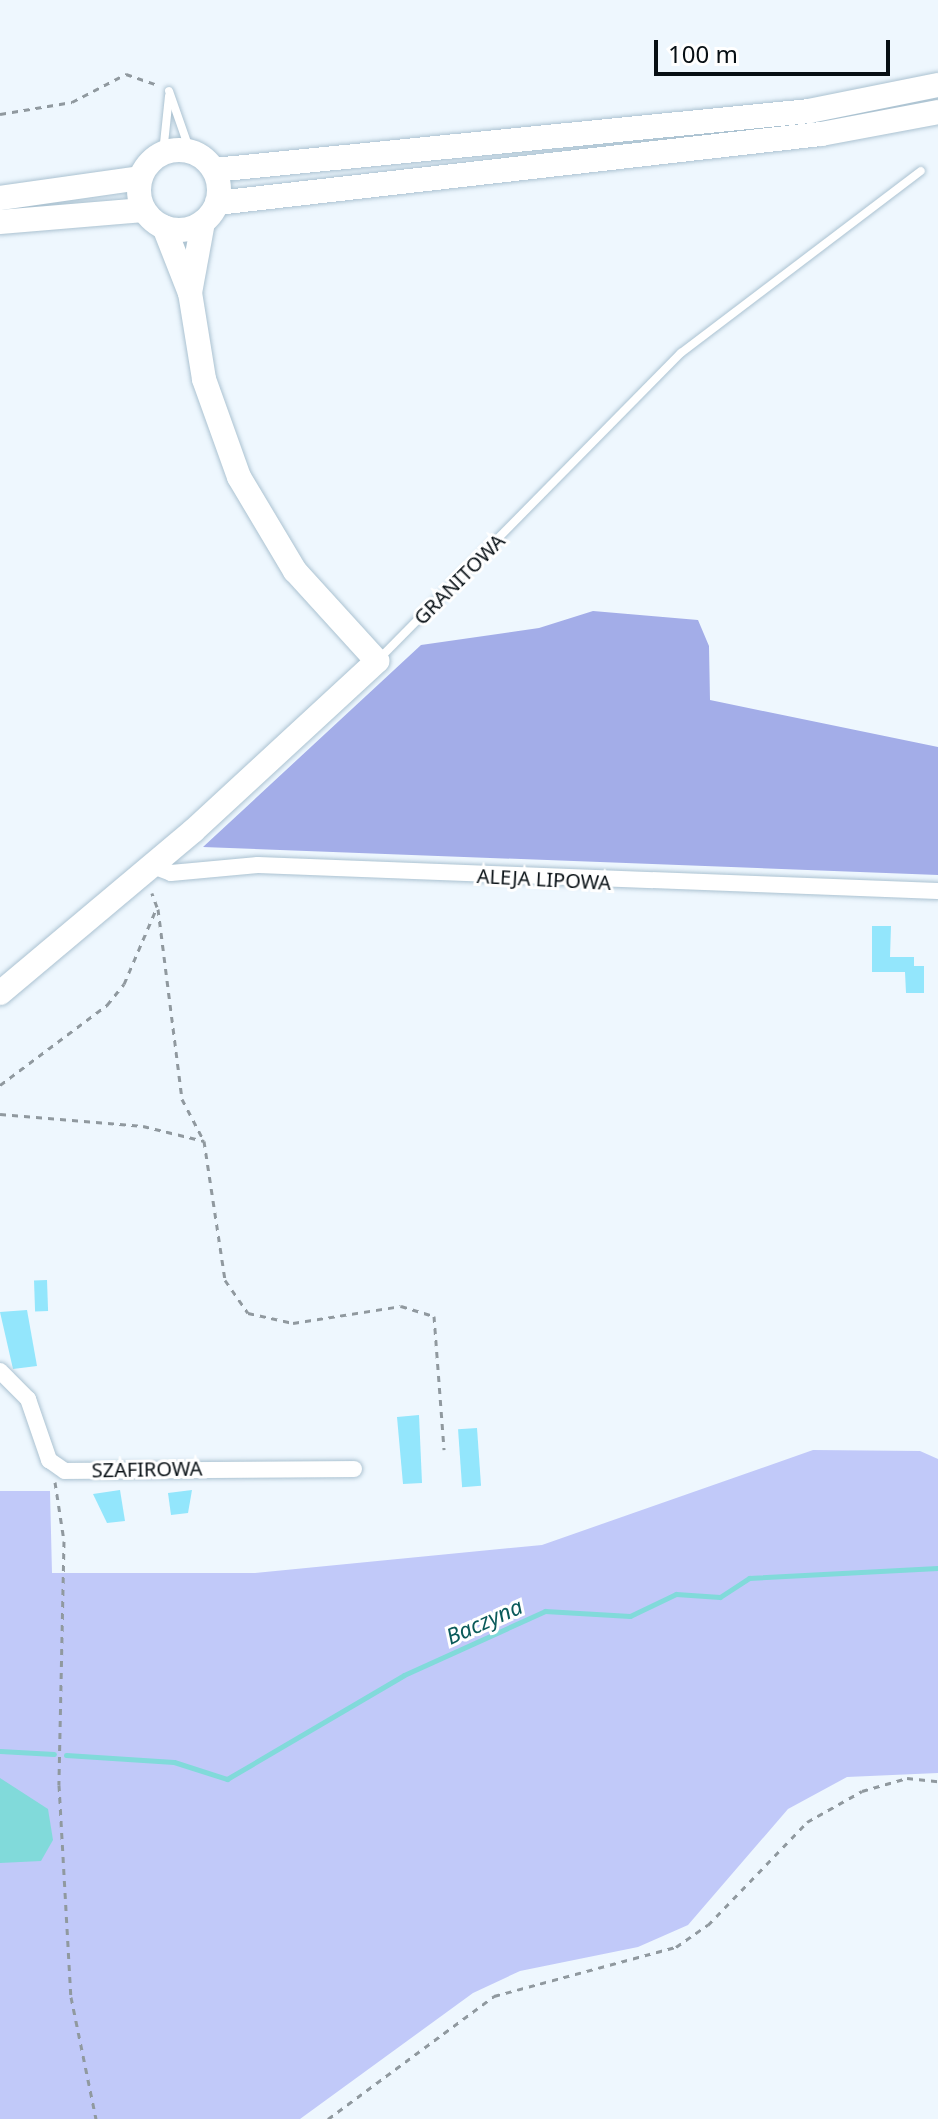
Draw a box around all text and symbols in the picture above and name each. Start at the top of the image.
scale bar [658,24,894,74]
text: 100 m [668,37,738,70]
street label: GRANITOWA [409,529,509,629]
street label: ALEJA LIPOWA [476,863,612,895]
street label: SZAFIROWA [91,1456,203,1482]
water label: Baczyna [442,1592,526,1650]

